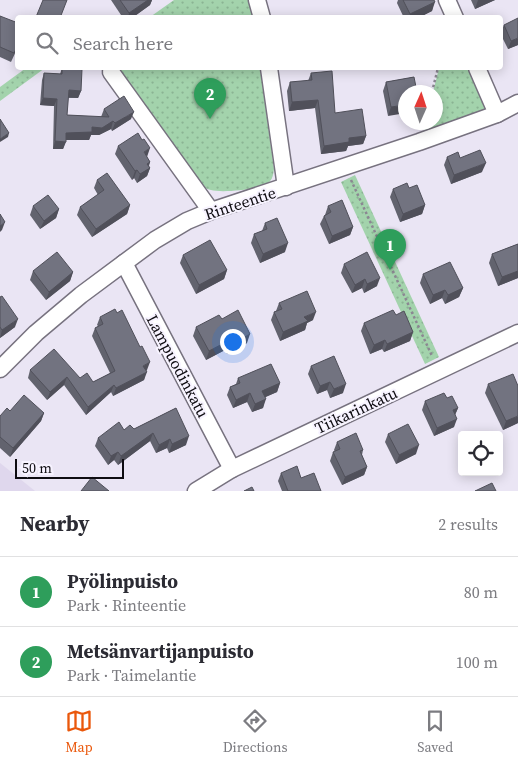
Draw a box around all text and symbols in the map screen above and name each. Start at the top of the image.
search box [15,15,503,70]
icon: search [33,29,61,57]
text: Search here [73,30,173,56]
pin: 2 [194,78,226,119]
north arrow [398,85,443,130]
street label: Rinteentie [201,181,279,225]
pin: 1 [374,229,406,270]
street label: Lampuodinkatu [142,311,214,421]
your location [220,329,246,355]
street label: Tiikarinkatu [311,381,401,439]
map controls [458,431,503,476]
button: locate [458,431,503,476]
scale bar [15,456,124,479]
text: 50 m [22,458,52,478]
text: Nearby [20,509,90,538]
text: 2 results [438,513,498,535]
text: Pyölinpuisto [67,568,178,594]
text: 1 [32,581,40,603]
text: 80 m [464,581,498,603]
text: Park · Rinteentie [67,594,186,616]
text: Metsänvartijanpuisto [67,638,254,664]
text: 2 [32,651,40,673]
text: 100 m [456,651,498,673]
text: Park · Taimelantie [67,664,197,686]
tab: Map [65,707,93,757]
tab: Directions [223,707,287,757]
tab: Saved [417,707,453,757]

